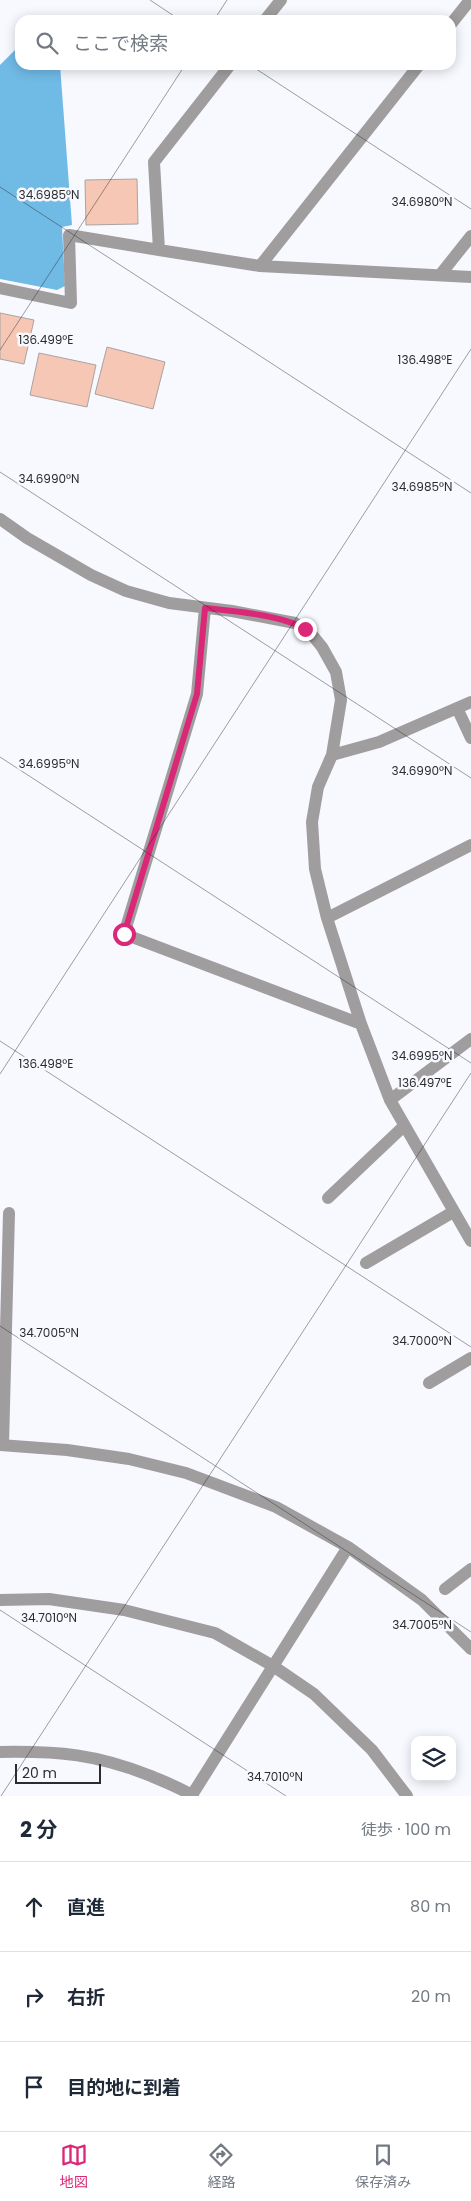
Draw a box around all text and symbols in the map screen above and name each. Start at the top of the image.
search box [15,15,456,70]
icon: search [33,29,61,57]
text: ここで検索 [73,30,168,57]
text: 34.6985°N [19,186,79,203]
text: 34.6980°N [392,193,452,210]
text: 136.499°E [19,331,73,348]
text: 136.498°E [398,351,452,368]
text: 34.6990°N [19,470,79,487]
text: 34.6985°N [392,478,452,495]
route end [294,618,317,641]
text: 34.6995°N [19,755,79,772]
text: 34.6990°N [392,762,452,779]
route start [113,923,136,946]
text: 34.6995°N [392,1047,452,1064]
text: 136.498°E [19,1055,73,1072]
text: 136.497°E [398,1074,452,1091]
text: 34.7005°N [19,1324,79,1341]
text: 34.7000°N [392,1332,452,1349]
text: 34.7010°N [21,1609,77,1626]
text: 34.7005°N [392,1616,452,1633]
map controls [411,1736,456,1781]
button: layers [411,1736,456,1781]
scale bar [15,1761,101,1784]
text: 20 m [22,1763,57,1783]
text: 34.7010°N [247,1768,303,1785]
text: 2 分 [20,1815,57,1844]
text: 徒歩 · 100 m [361,1818,451,1841]
icon: ahead [20,1893,48,1921]
text: 直進 [67,1894,105,1921]
text: 80 m [410,1895,451,1918]
icon: right [20,1983,48,2011]
text: 右折 [67,1984,105,2011]
text: 20 m [411,1985,451,2008]
icon: arrive [20,2073,48,2101]
text: 目的地に到着 [67,2074,181,2101]
tab: 地図 [60,2141,88,2193]
tab: 経路 [207,2141,235,2193]
tab: 保存済み [355,2141,411,2193]

